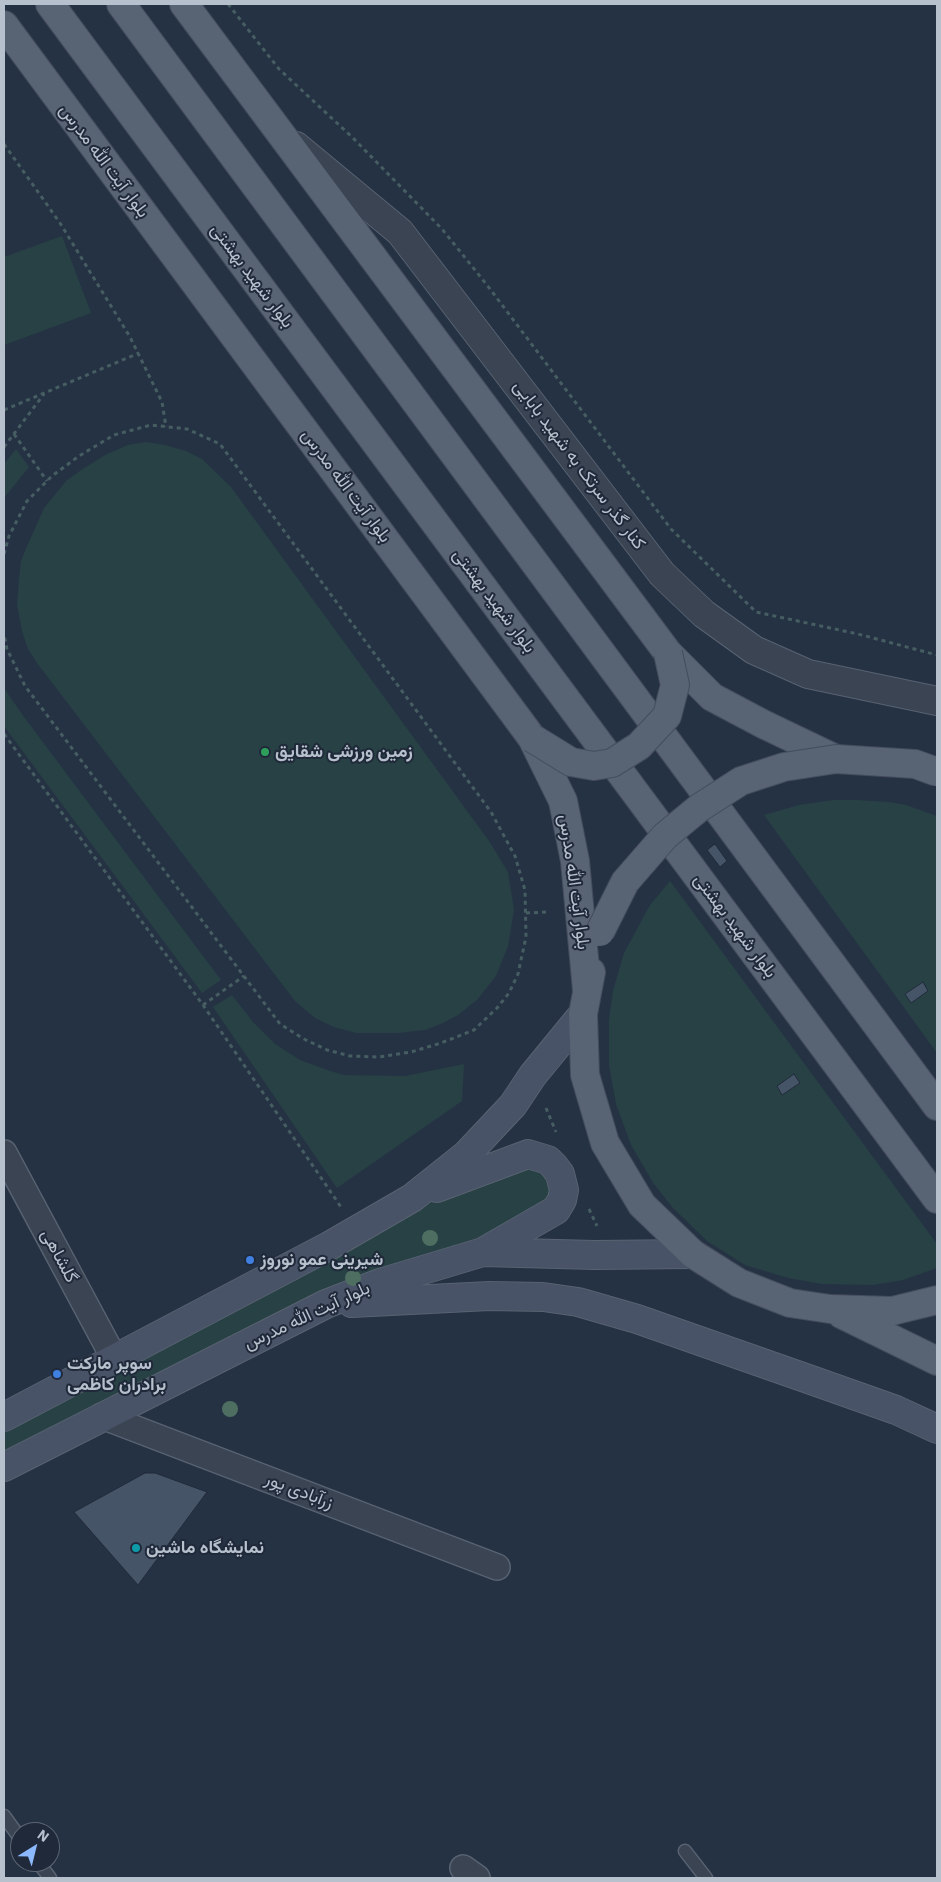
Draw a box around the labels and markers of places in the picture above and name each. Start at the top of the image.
place label: زمین ورزشی شقایق [275,741,413,763]
marker: زمین ورزشی شقایق [259,746,271,758]
place label: شیرینی عمو نوروز [260,1249,383,1271]
marker: شیرینی عمو نوروز [244,1254,256,1266]
place label: سوپر مارکت برادران کاظمی [67,1353,166,1396]
marker: سوپر مارکت برادران کاظمی [51,1368,63,1380]
place label: نمایشگاه ماشین [146,1537,264,1559]
marker: نمایشگاه ماشین [130,1542,142,1554]

